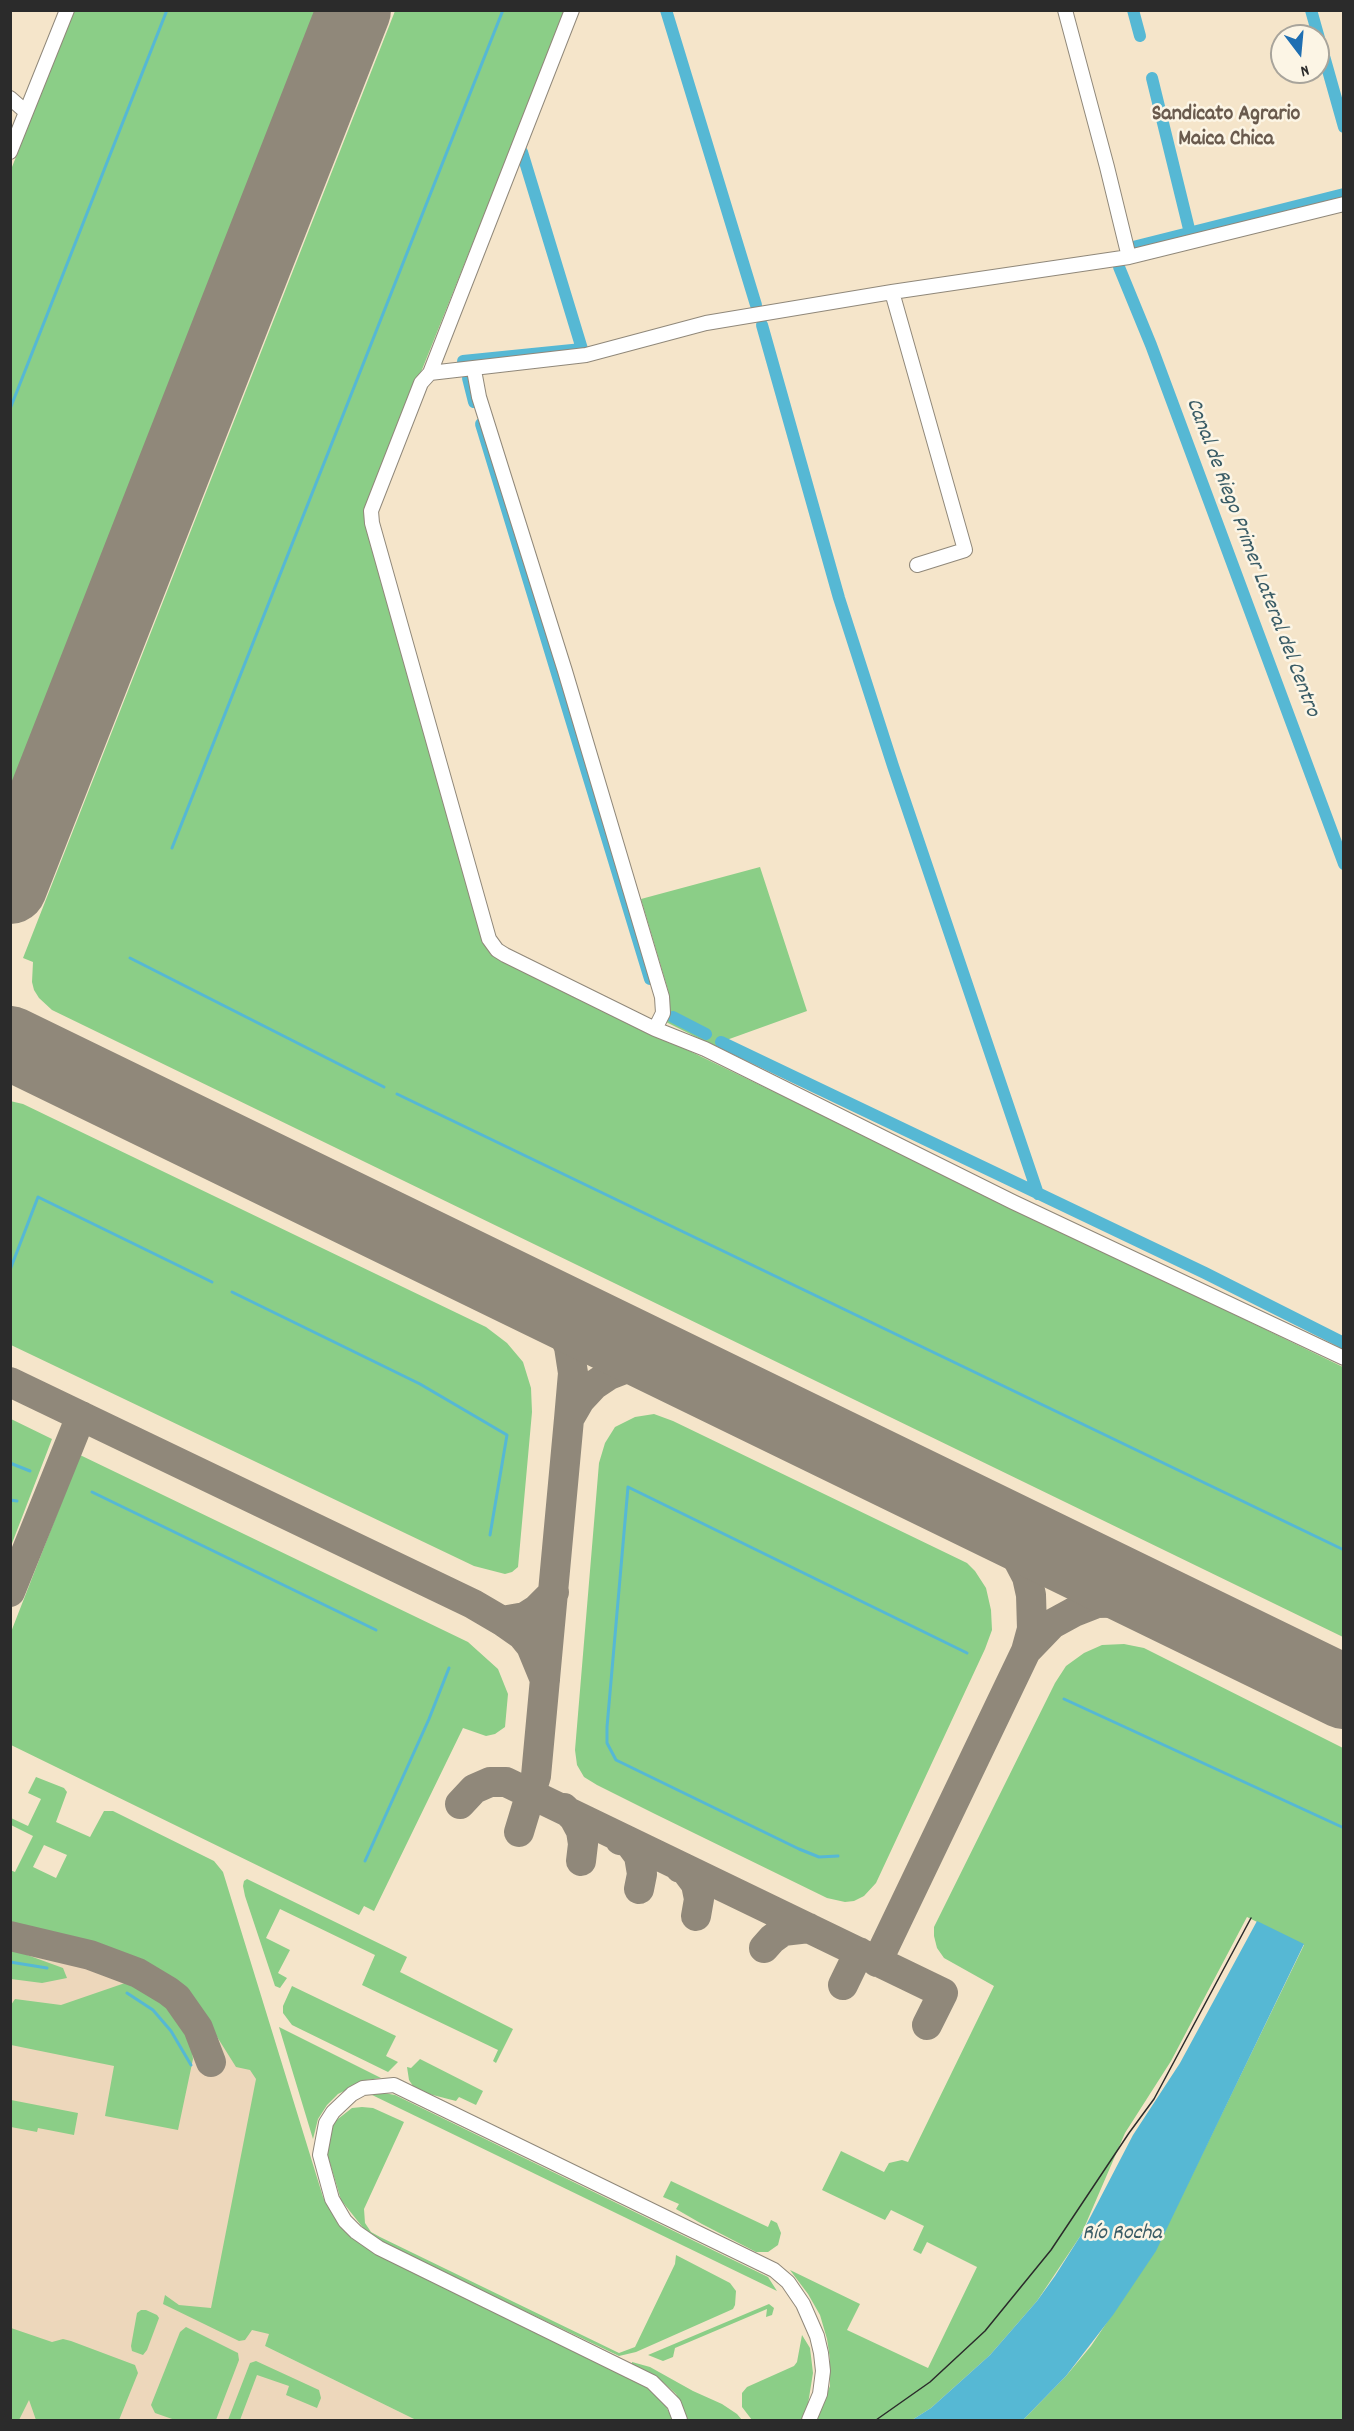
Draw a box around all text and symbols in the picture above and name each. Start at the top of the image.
north arrow [1270,24,1330,84]
text: N [1298,58,1312,82]
district label: Sandicato Agrario Maica Chica [1152,103,1300,154]
water label: Canal de Riego Primer Lateral del Centro [1178,395,1324,721]
water label: Río Rocha [1082,2222,1162,2248]

